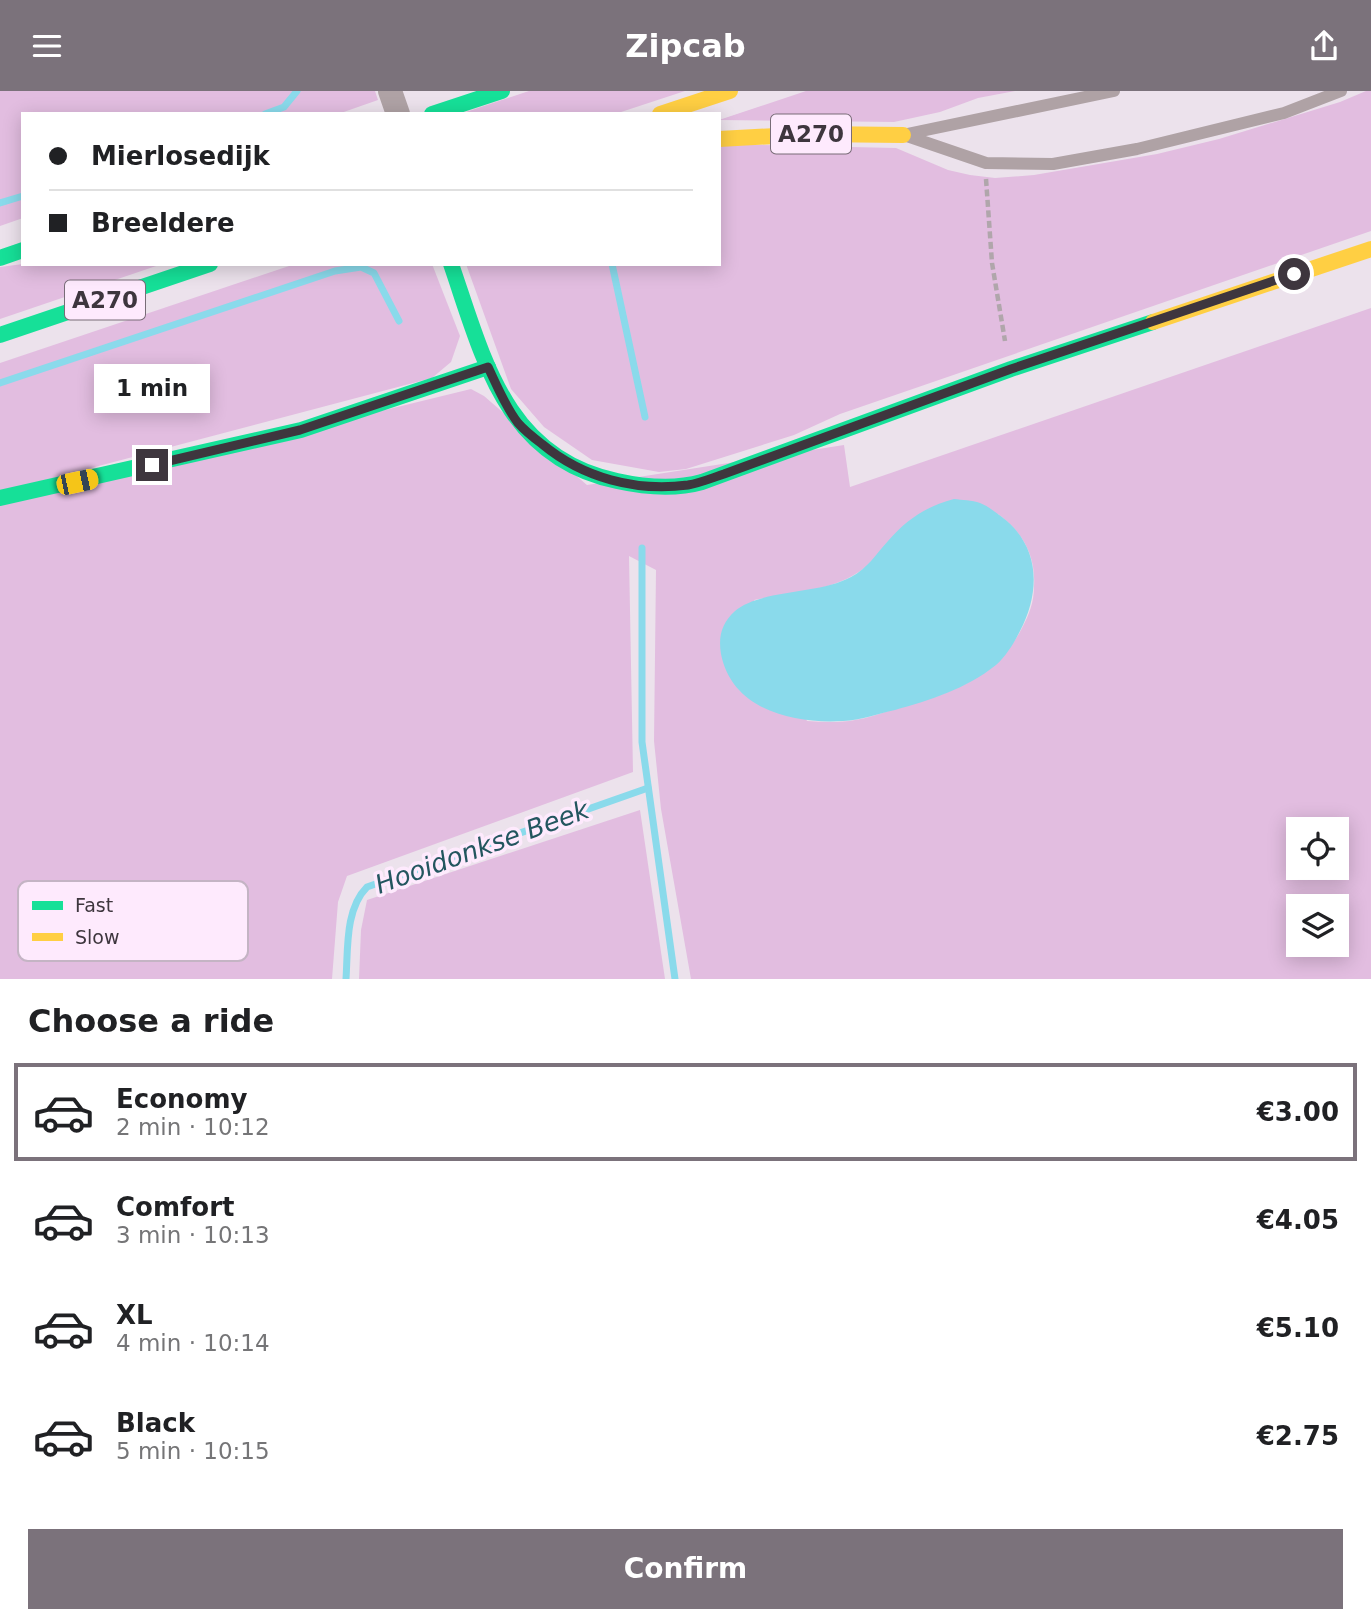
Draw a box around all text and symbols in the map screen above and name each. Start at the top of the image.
icon: menu [28,27,66,65]
text: Zipcab [625,27,746,65]
icon: share [1305,27,1343,65]
road number: A270 [771,115,851,153]
text: Mierlosedijk [91,141,270,171]
text: Breeldere [91,208,235,238]
route start [1278,258,1310,290]
road number: A270 [65,281,145,320]
callout: 1 min [94,363,210,413]
text: 1 min [116,375,188,401]
route end [136,449,168,481]
car [55,467,100,497]
water label: Hooidonkse Beek [371,794,594,900]
map controls [1286,817,1349,957]
button: locate [1286,817,1349,880]
legend [18,881,248,961]
text: Fast [75,894,113,916]
button: layers [1286,894,1349,957]
text: Slow [75,926,120,948]
text: Choose a ride [28,1002,274,1040]
icon: car [32,1081,95,1144]
text: Economy [116,1084,247,1114]
text: €3.00 [1257,1097,1339,1127]
text: 2 min · 10:12 [116,1114,270,1140]
icon: car [32,1189,95,1252]
text: Comfort [116,1192,234,1222]
text: €4.05 [1257,1205,1339,1235]
text: 3 min · 10:13 [116,1222,270,1248]
icon: car [32,1297,95,1360]
text: XL [116,1300,153,1330]
text: €5.10 [1257,1313,1339,1343]
text: 4 min · 10:14 [116,1330,270,1356]
icon: car [32,1405,95,1468]
text: Black [116,1408,195,1438]
text: €2.75 [1257,1421,1339,1451]
text: 5 min · 10:15 [116,1438,270,1464]
button: Confirm [28,1529,1343,1609]

